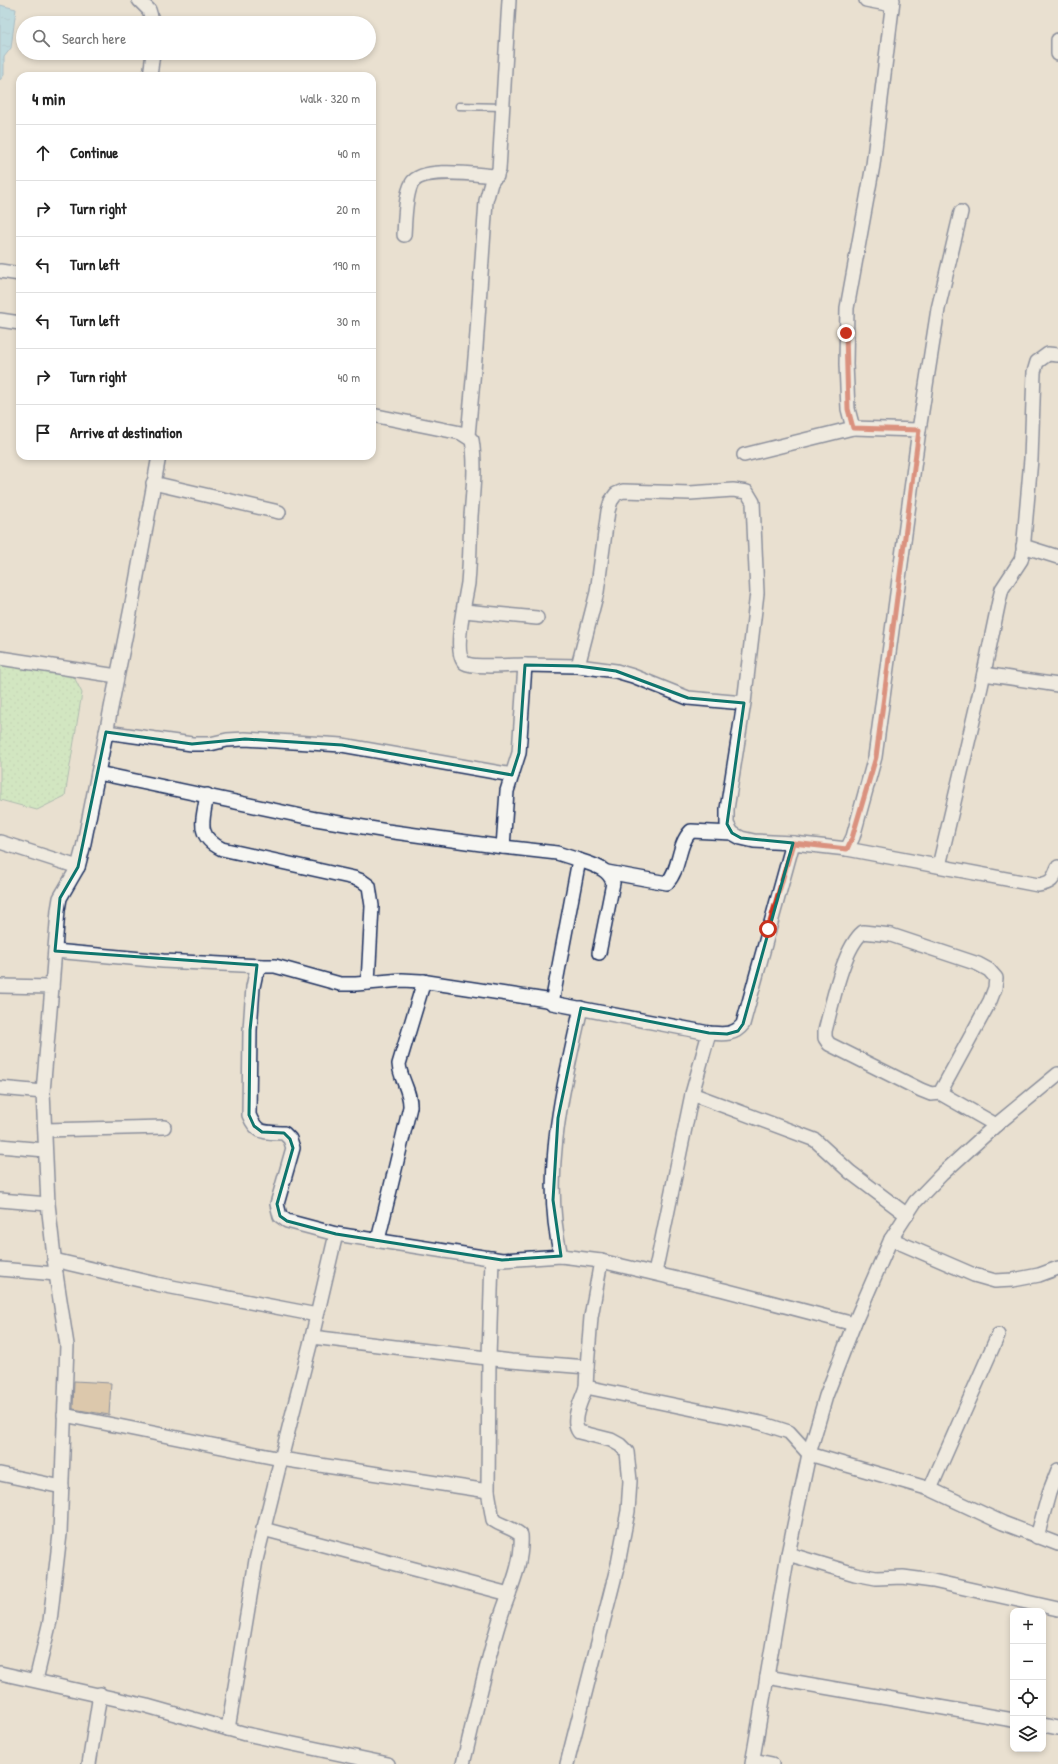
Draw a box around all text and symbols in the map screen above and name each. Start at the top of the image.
search box [16,16,376,60]
icon: search [30,27,52,49]
text: Search here [62,28,126,49]
text: 4 min [32,87,65,110]
text: Walk · 320 m [300,89,360,107]
icon: ahead [32,142,54,164]
text: Continue [70,142,118,163]
text: 40 m [337,144,360,162]
icon: right [32,198,54,220]
text: Turn right [70,198,126,219]
text: 20 m [336,200,360,218]
icon: left [32,254,54,276]
text: Turn left [70,254,120,275]
text: 190 m [333,256,360,274]
icon: left [32,310,54,332]
text: Turn left [70,310,120,331]
text: 30 m [337,312,360,330]
route end [837,324,855,342]
icon: right [32,366,54,388]
text: Turn right [70,366,126,387]
text: 40 m [337,368,360,386]
icon: arrive [32,422,54,444]
text: Arrive at destination [70,422,182,443]
route start [759,920,777,938]
map controls [1010,1608,1046,1752]
button: + [1010,1608,1046,1644]
button: − [1010,1644,1046,1680]
button: locate [1010,1680,1046,1716]
button: layers [1010,1716,1046,1752]

